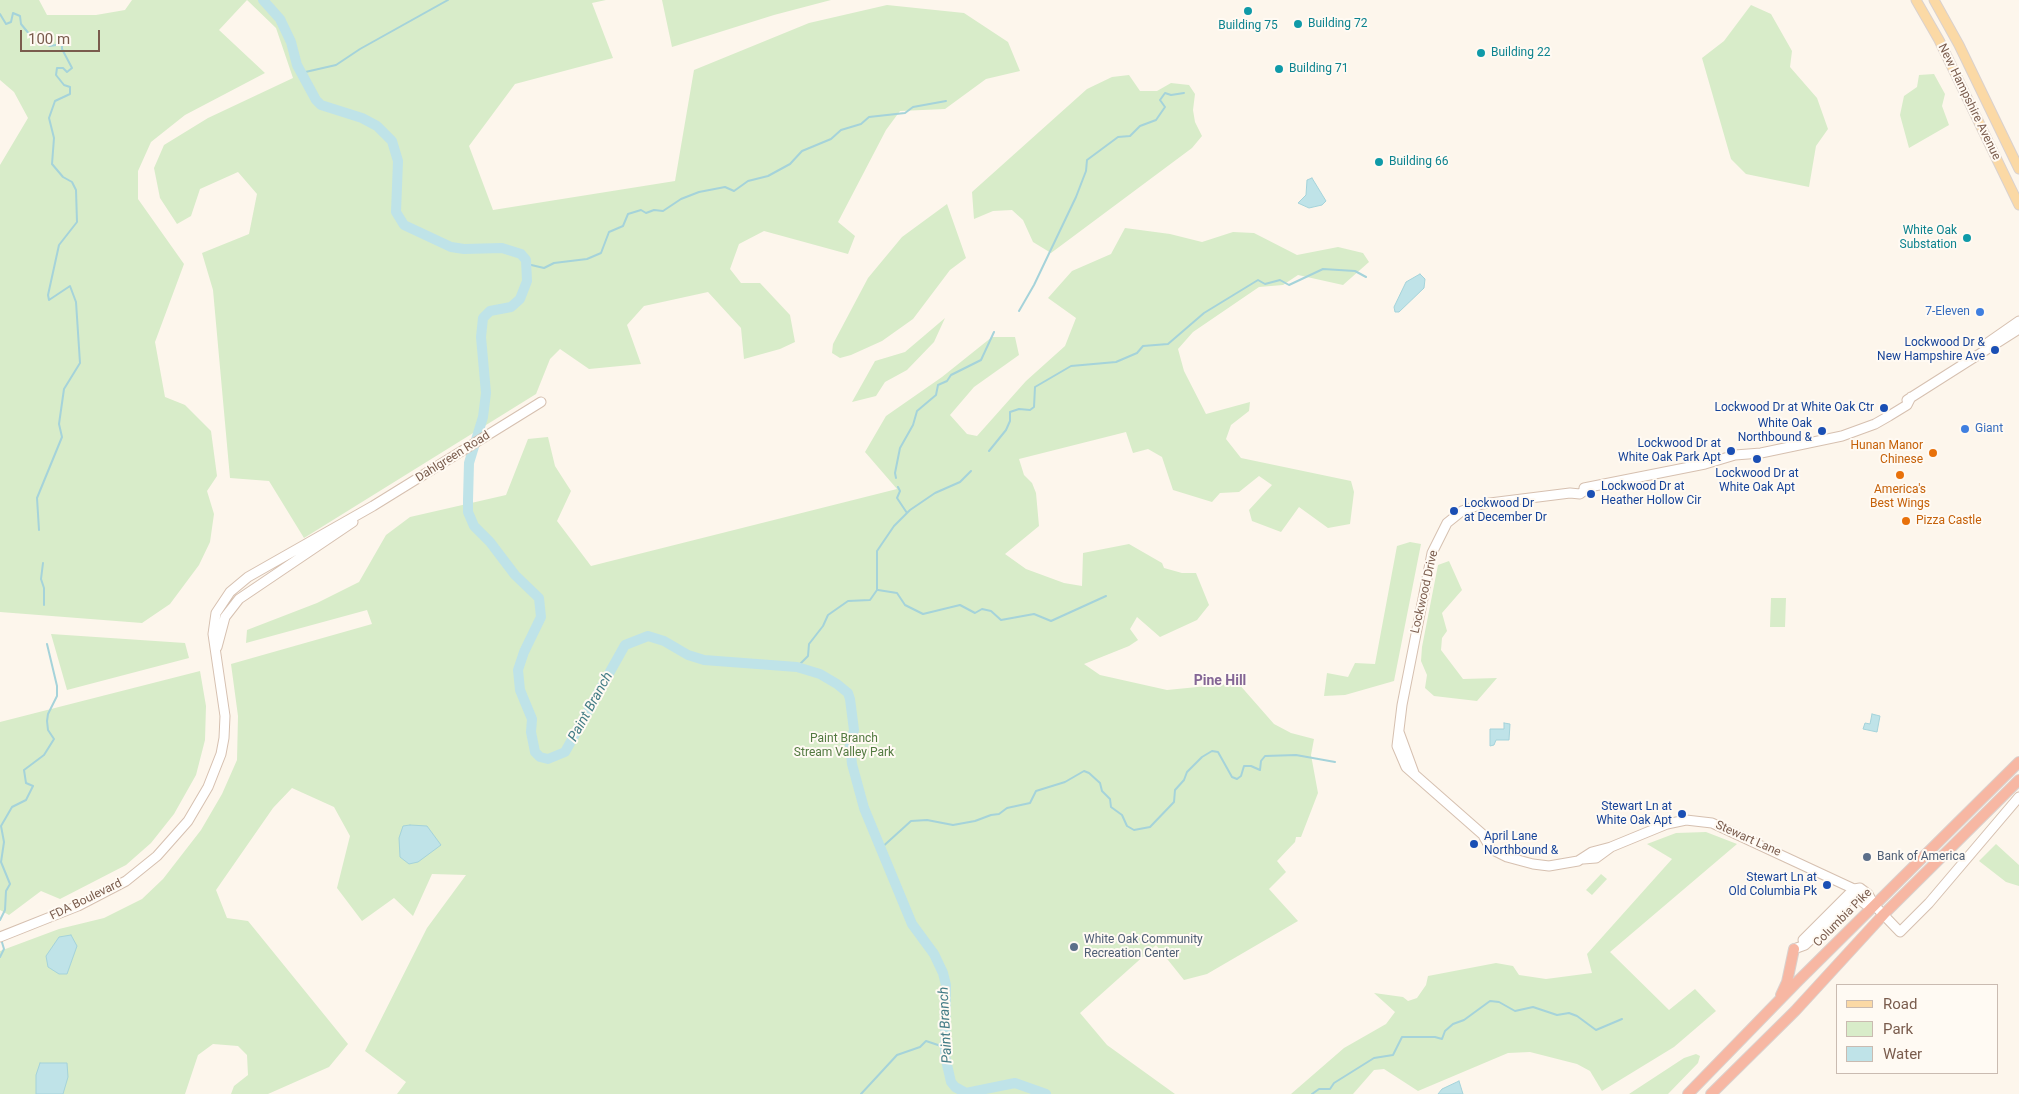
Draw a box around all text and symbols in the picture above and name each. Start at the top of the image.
marker: Building 75 [1242,5,1254,17]
place label: Building 72 [1308,17,1367,31]
marker: Building 72 [1292,18,1304,30]
place label: Building 75 [1218,19,1278,33]
scale bar [22,20,102,52]
text: 100 m [28,30,70,48]
street label: New Hampshire Avenue [1935,42,2003,162]
place label: Building 22 [1491,46,1550,60]
marker: Building 22 [1475,47,1487,59]
place label: Building 71 [1289,62,1348,76]
marker: Building 71 [1273,63,1285,75]
place label: Building 66 [1389,155,1448,169]
marker: Building 66 [1373,156,1385,168]
place label: White Oak Substation [1900,224,1957,252]
marker: White Oak Substation [1961,232,1973,244]
place label: 7-Eleven [1925,305,1970,319]
marker: 7-Eleven [1974,306,1986,318]
place label: Lockwood Dr & New Hampshire Ave [1877,336,1985,364]
marker: Lockwood Dr & New Hampshire Ave [1989,344,2001,356]
place label: Lockwood Dr at White Oak Ctr [1714,401,1874,415]
marker: Lockwood Dr at White Oak Ctr [1878,402,1890,414]
place label: White Oak Northbound & [1738,417,1812,445]
place label: Giant [1975,422,2003,436]
marker: Giant [1959,423,1971,435]
marker: White Oak Northbound & [1816,425,1828,437]
street label: Dahlgreen Road [413,429,493,485]
place label: Lockwood Dr at White Oak Park Apt [1618,437,1721,465]
place label: Hunan Manor Chinese [1851,439,1923,467]
marker: Lockwood Dr at White Oak Park Apt [1725,445,1737,457]
marker: Hunan Manor Chinese [1927,447,1939,459]
marker: Lockwood Dr at White Oak Apt [1751,453,1763,465]
place label: Lockwood Dr at White Oak Apt [1715,467,1799,495]
marker: America's Best Wings [1894,469,1906,481]
place label: Lockwood Dr at Heather Hollow Cir [1601,480,1701,508]
place label: America's Best Wings [1870,483,1930,511]
marker: Lockwood Dr at Heather Hollow Cir [1585,488,1597,500]
place label: Lockwood Dr at December Dr [1464,497,1547,525]
marker: Lockwood Dr at December Dr [1448,505,1460,517]
place label: Pizza Castle [1916,514,1982,528]
marker: Pizza Castle [1900,515,1912,527]
street label: Lockwood Drive [1408,549,1442,635]
water label: Paint Branch [565,669,617,745]
district label: Pine Hill [1194,673,1246,689]
park label: Paint Branch Stream Valley Park [794,732,894,760]
place label: Stewart Ln at White Oak Apt [1596,800,1672,828]
marker: Stewart Ln at White Oak Apt [1676,808,1688,820]
street label: Stewart Lane [1713,818,1783,860]
place label: April Lane Northbound & [1484,830,1558,858]
marker: April Lane Northbound & [1468,838,1480,850]
place label: Bank of America [1877,850,1965,864]
marker: Bank of America [1861,851,1873,863]
place label: Stewart Ln at Old Columbia Pk [1729,871,1817,899]
street label: FDA Boulevard [48,876,124,924]
marker: Stewart Ln at Old Columbia Pk [1821,879,1833,891]
street label: Columbia Pike [1811,886,1875,950]
place label: White Oak Community Recreation Center [1084,933,1203,961]
marker: White Oak Community Recreation Center [1068,941,1080,953]
legend [1836,984,1999,1074]
water label: Paint Branch [936,986,956,1064]
text: Road [1883,995,1917,1013]
text: Park [1883,1020,1913,1038]
text: Water [1883,1045,1922,1063]

